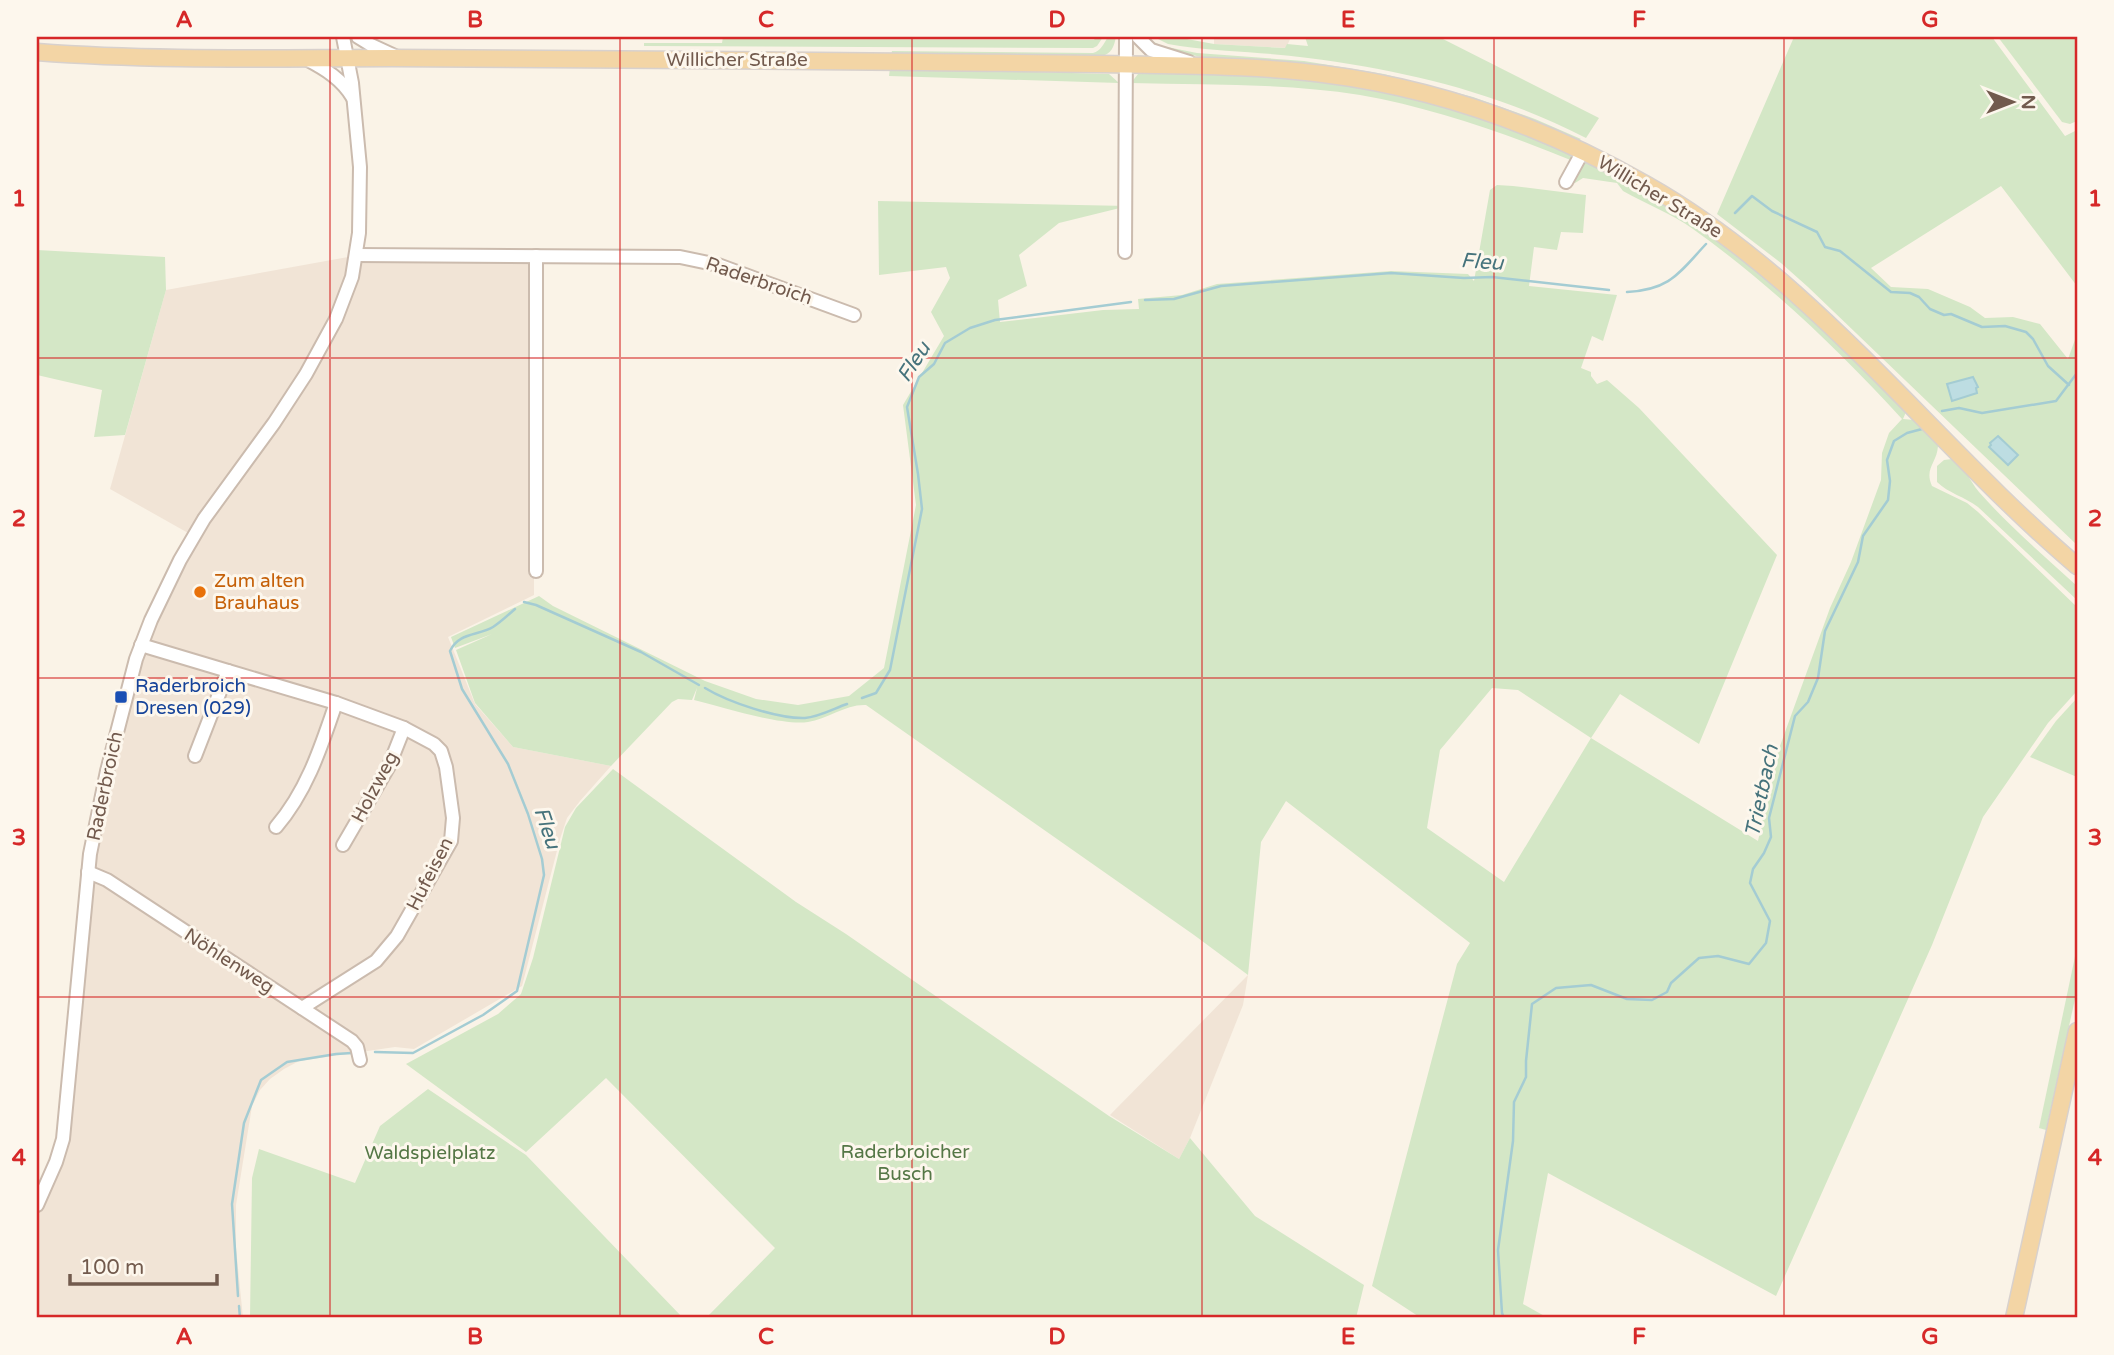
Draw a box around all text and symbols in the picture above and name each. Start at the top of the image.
text: A [175,6,193,34]
text: B [467,6,483,34]
text: C [758,6,774,34]
text: D [1048,6,1066,34]
text: E [1341,6,1355,34]
text: F [1632,6,1646,34]
text: G [1921,6,1939,34]
street label: Willicher Straße [666,49,808,71]
north arrow [1978,66,2048,136]
text: N [2017,94,2039,110]
street label: Willicher Straße [1594,151,1726,243]
text: 1 [12,185,26,213]
text: 1 [2088,185,2102,213]
water label: Fleu [1460,248,1505,276]
street label: Raderbroich [703,252,815,310]
water label: Fleu [892,336,937,387]
text: 2 [12,505,26,533]
text: 2 [2088,505,2102,533]
place label: Zum alten Brauhaus [214,570,305,614]
marker: Zum alten Brauhaus [192,584,208,600]
place label: Raderbroich Dresen (029) [135,675,251,719]
marker: Raderbroich Dresen (029) [113,689,129,705]
street label: Raderbroich [83,729,127,843]
water label: Trietbach [1740,741,1784,839]
street label: Holzweg [347,748,403,826]
water label: Fleu [528,804,566,853]
text: 3 [12,824,26,852]
text: 3 [2088,824,2102,852]
street label: Hufeisen [402,834,458,914]
street label: Nöhlenweg [180,924,278,998]
park label: Raderbroicher Busch [840,1141,970,1185]
park label: Waldspielplatz [364,1142,496,1164]
text: 4 [12,1144,27,1172]
text: 4 [2088,1144,2103,1172]
scale bar [70,1243,217,1287]
text: 100 m [80,1255,144,1280]
text: A [175,1323,193,1351]
text: B [467,1323,483,1351]
text: C [758,1323,774,1351]
text: D [1048,1323,1066,1351]
text: E [1341,1323,1355,1351]
text: F [1632,1323,1646,1351]
text: G [1921,1323,1939,1351]

